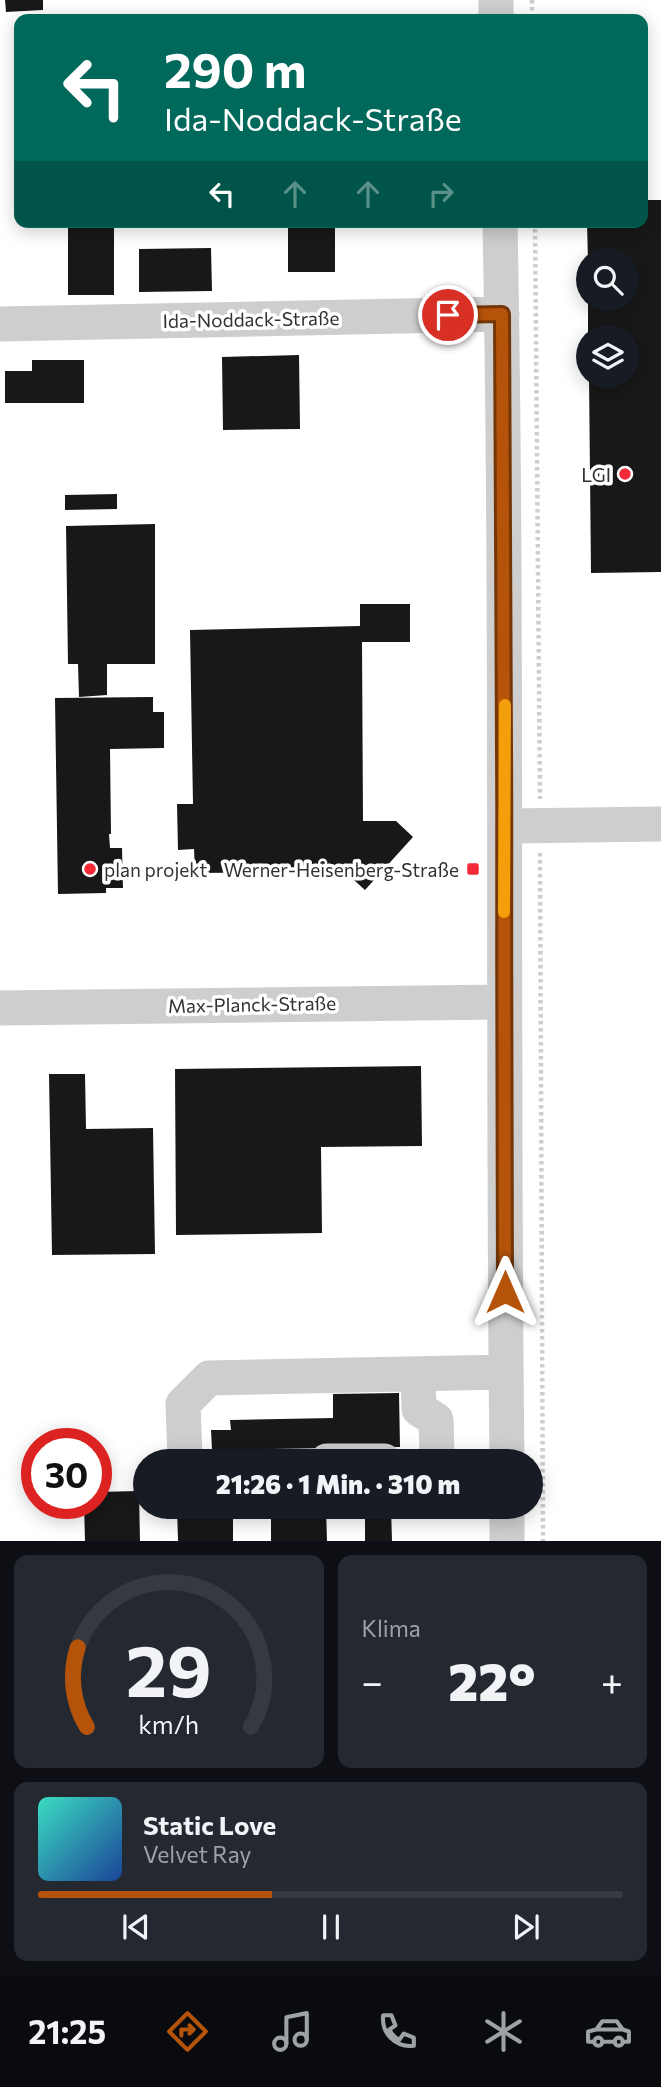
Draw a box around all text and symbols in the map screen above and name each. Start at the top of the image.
text: 290 m [164,38,306,98]
icon: left [49,42,140,133]
text: Ida-Noddack-Straße [164,98,462,138]
icon: left [203,175,241,213]
icon: ahead [276,175,314,213]
icon: ahead [349,175,387,213]
icon: right [422,175,460,213]
map controls [576,248,639,388]
button: search [576,248,639,311]
pin [418,285,478,345]
icon: arrive [429,296,467,334]
street label: Ida-Noddack-Straße [162,306,340,332]
button: layers [576,325,639,388]
place label: LGI [581,463,611,486]
marker: LGI [617,466,633,482]
place label: plan projekt [104,858,208,881]
place label: Werner-Heisenberg-Straße [224,858,459,881]
marker: plan projekt [82,861,98,877]
marker: Werner-Heisenberg-Straße [465,861,481,877]
street label: Max-Planck-Straße [168,991,336,1017]
position arrow [468,1255,542,1329]
speed limit sign: 30 [21,1428,112,1519]
text: 21:26 · 1 Min. · 310 m [216,1468,460,1499]
text: Klima [362,1614,421,1642]
text: 29 [126,1624,212,1713]
text: 22° [448,1648,536,1712]
text: − [362,1657,383,1704]
text: + [601,1657,623,1704]
text: km/h [138,1709,199,1739]
text: Static Love [143,1809,276,1840]
text: Velvet Ray [143,1840,251,1868]
icon: previous [117,1908,155,1946]
icon: pause [312,1908,350,1946]
icon: next [507,1908,545,1946]
icon: directions [163,2007,212,2056]
icon: music [268,2007,317,2056]
icon: phone [373,2007,422,2056]
icon: climate [479,2007,528,2056]
icon: car [584,2007,633,2056]
text: 21:25 [28,2011,106,2051]

